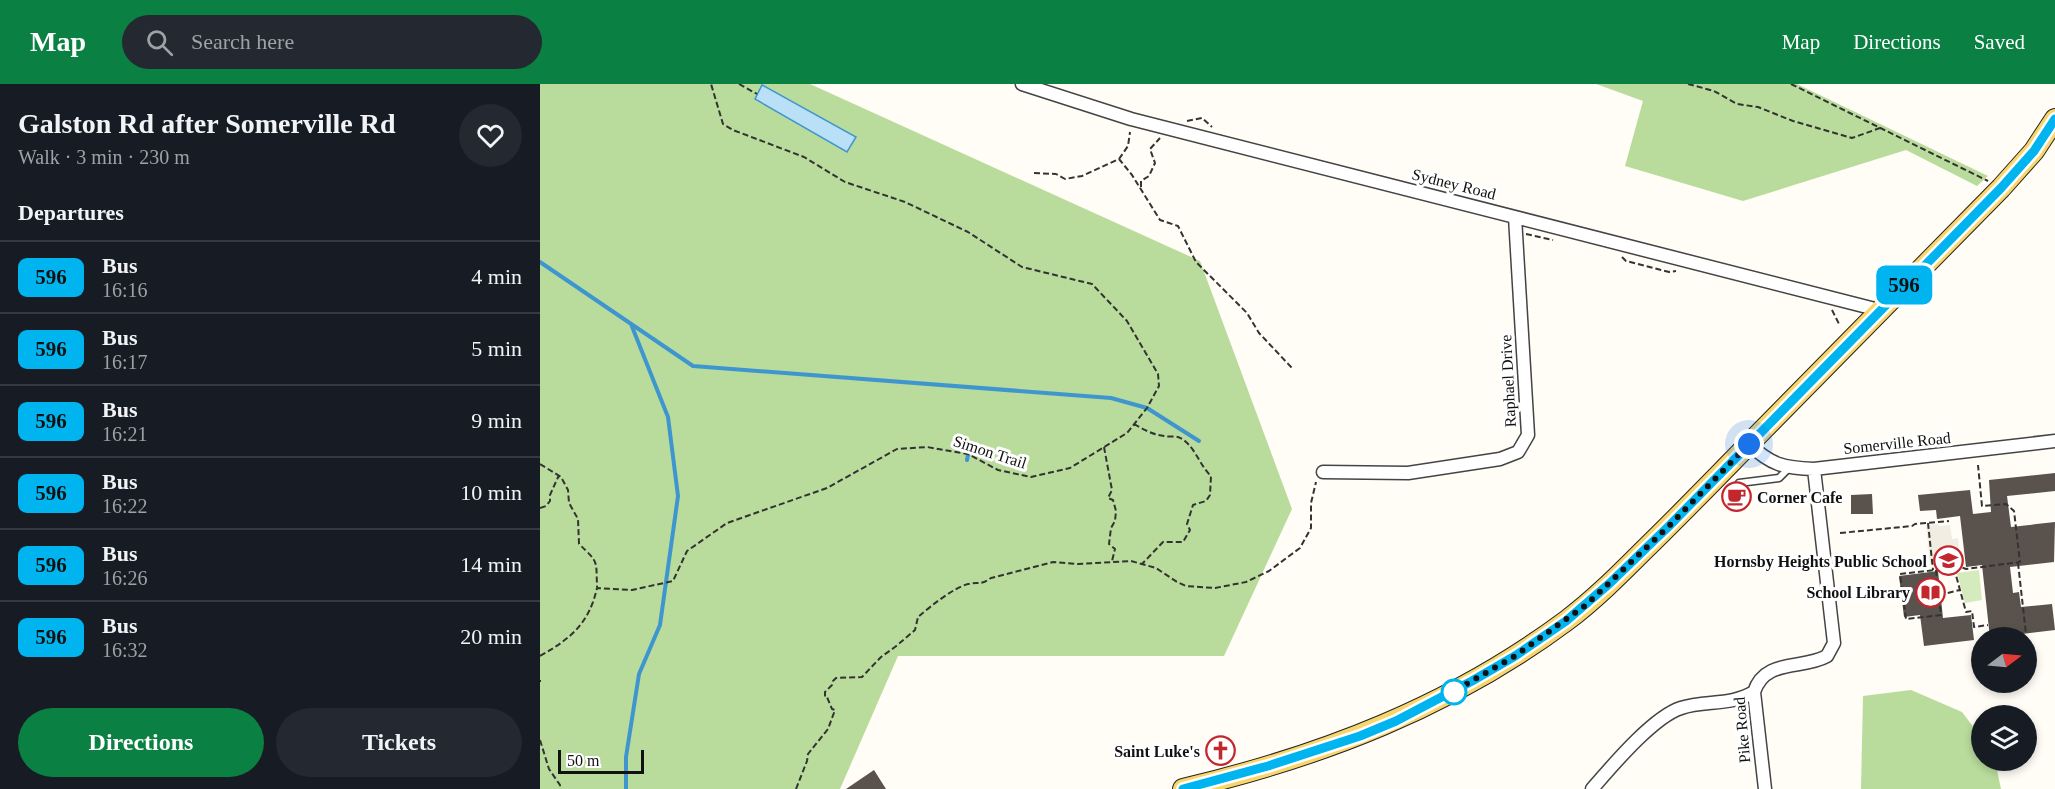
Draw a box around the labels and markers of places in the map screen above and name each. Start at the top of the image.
cafe icon: Corner Cafe [1720,481,1752,513]
place label: Corner Cafe [1757,489,1842,506]
school or university icon: Hornsby Heights Public School [1932,545,1964,577]
place label: Hornsby Heights Public School [1714,553,1928,571]
library icon: School Library [1915,576,1947,608]
place label: School Library [1806,584,1910,602]
unlabelled marker [1441,679,1467,705]
church icon: Saint Luke's [1205,735,1237,767]
place label: Saint Luke's [1114,743,1200,760]

